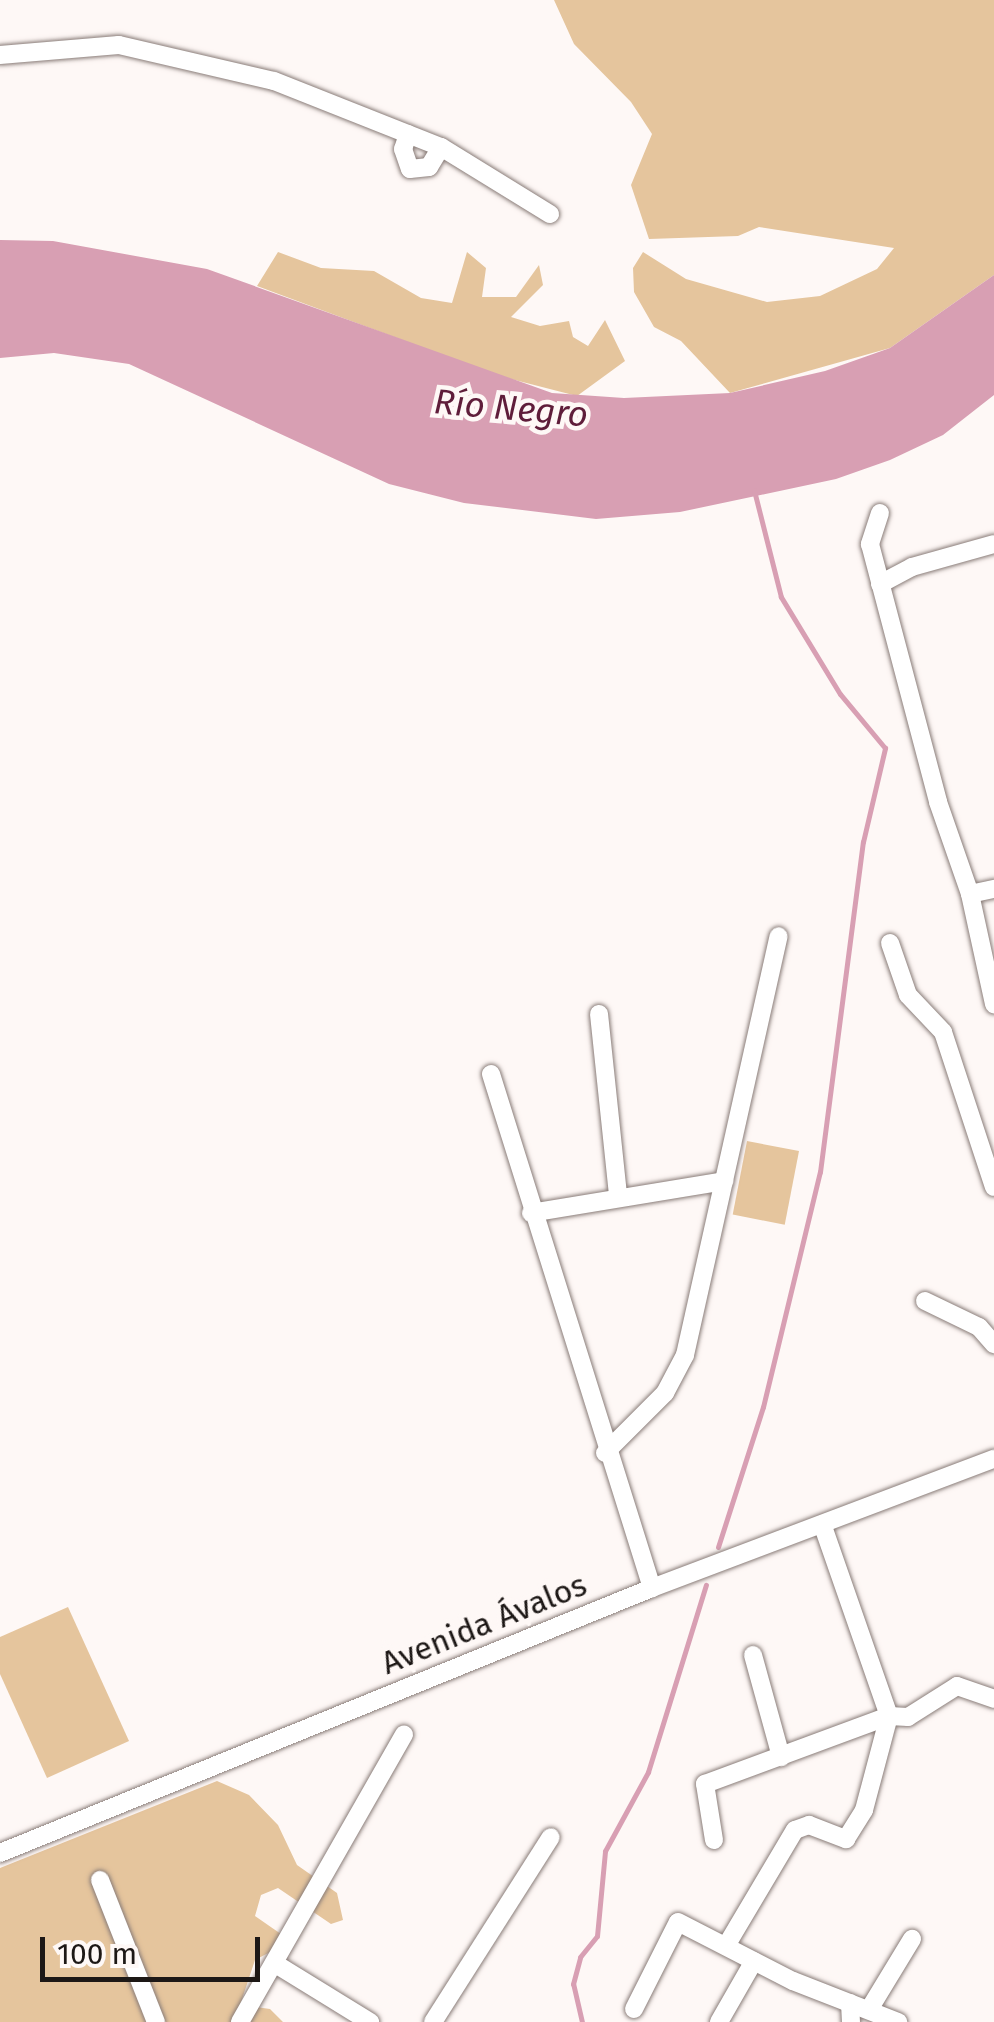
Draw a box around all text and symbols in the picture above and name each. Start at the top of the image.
water label: Río Negro [432,380,590,436]
street label: Avenida Ávalos [376,1565,592,1683]
scale bar [45,1917,265,1979]
text: 100 m [57,1936,137,1972]

